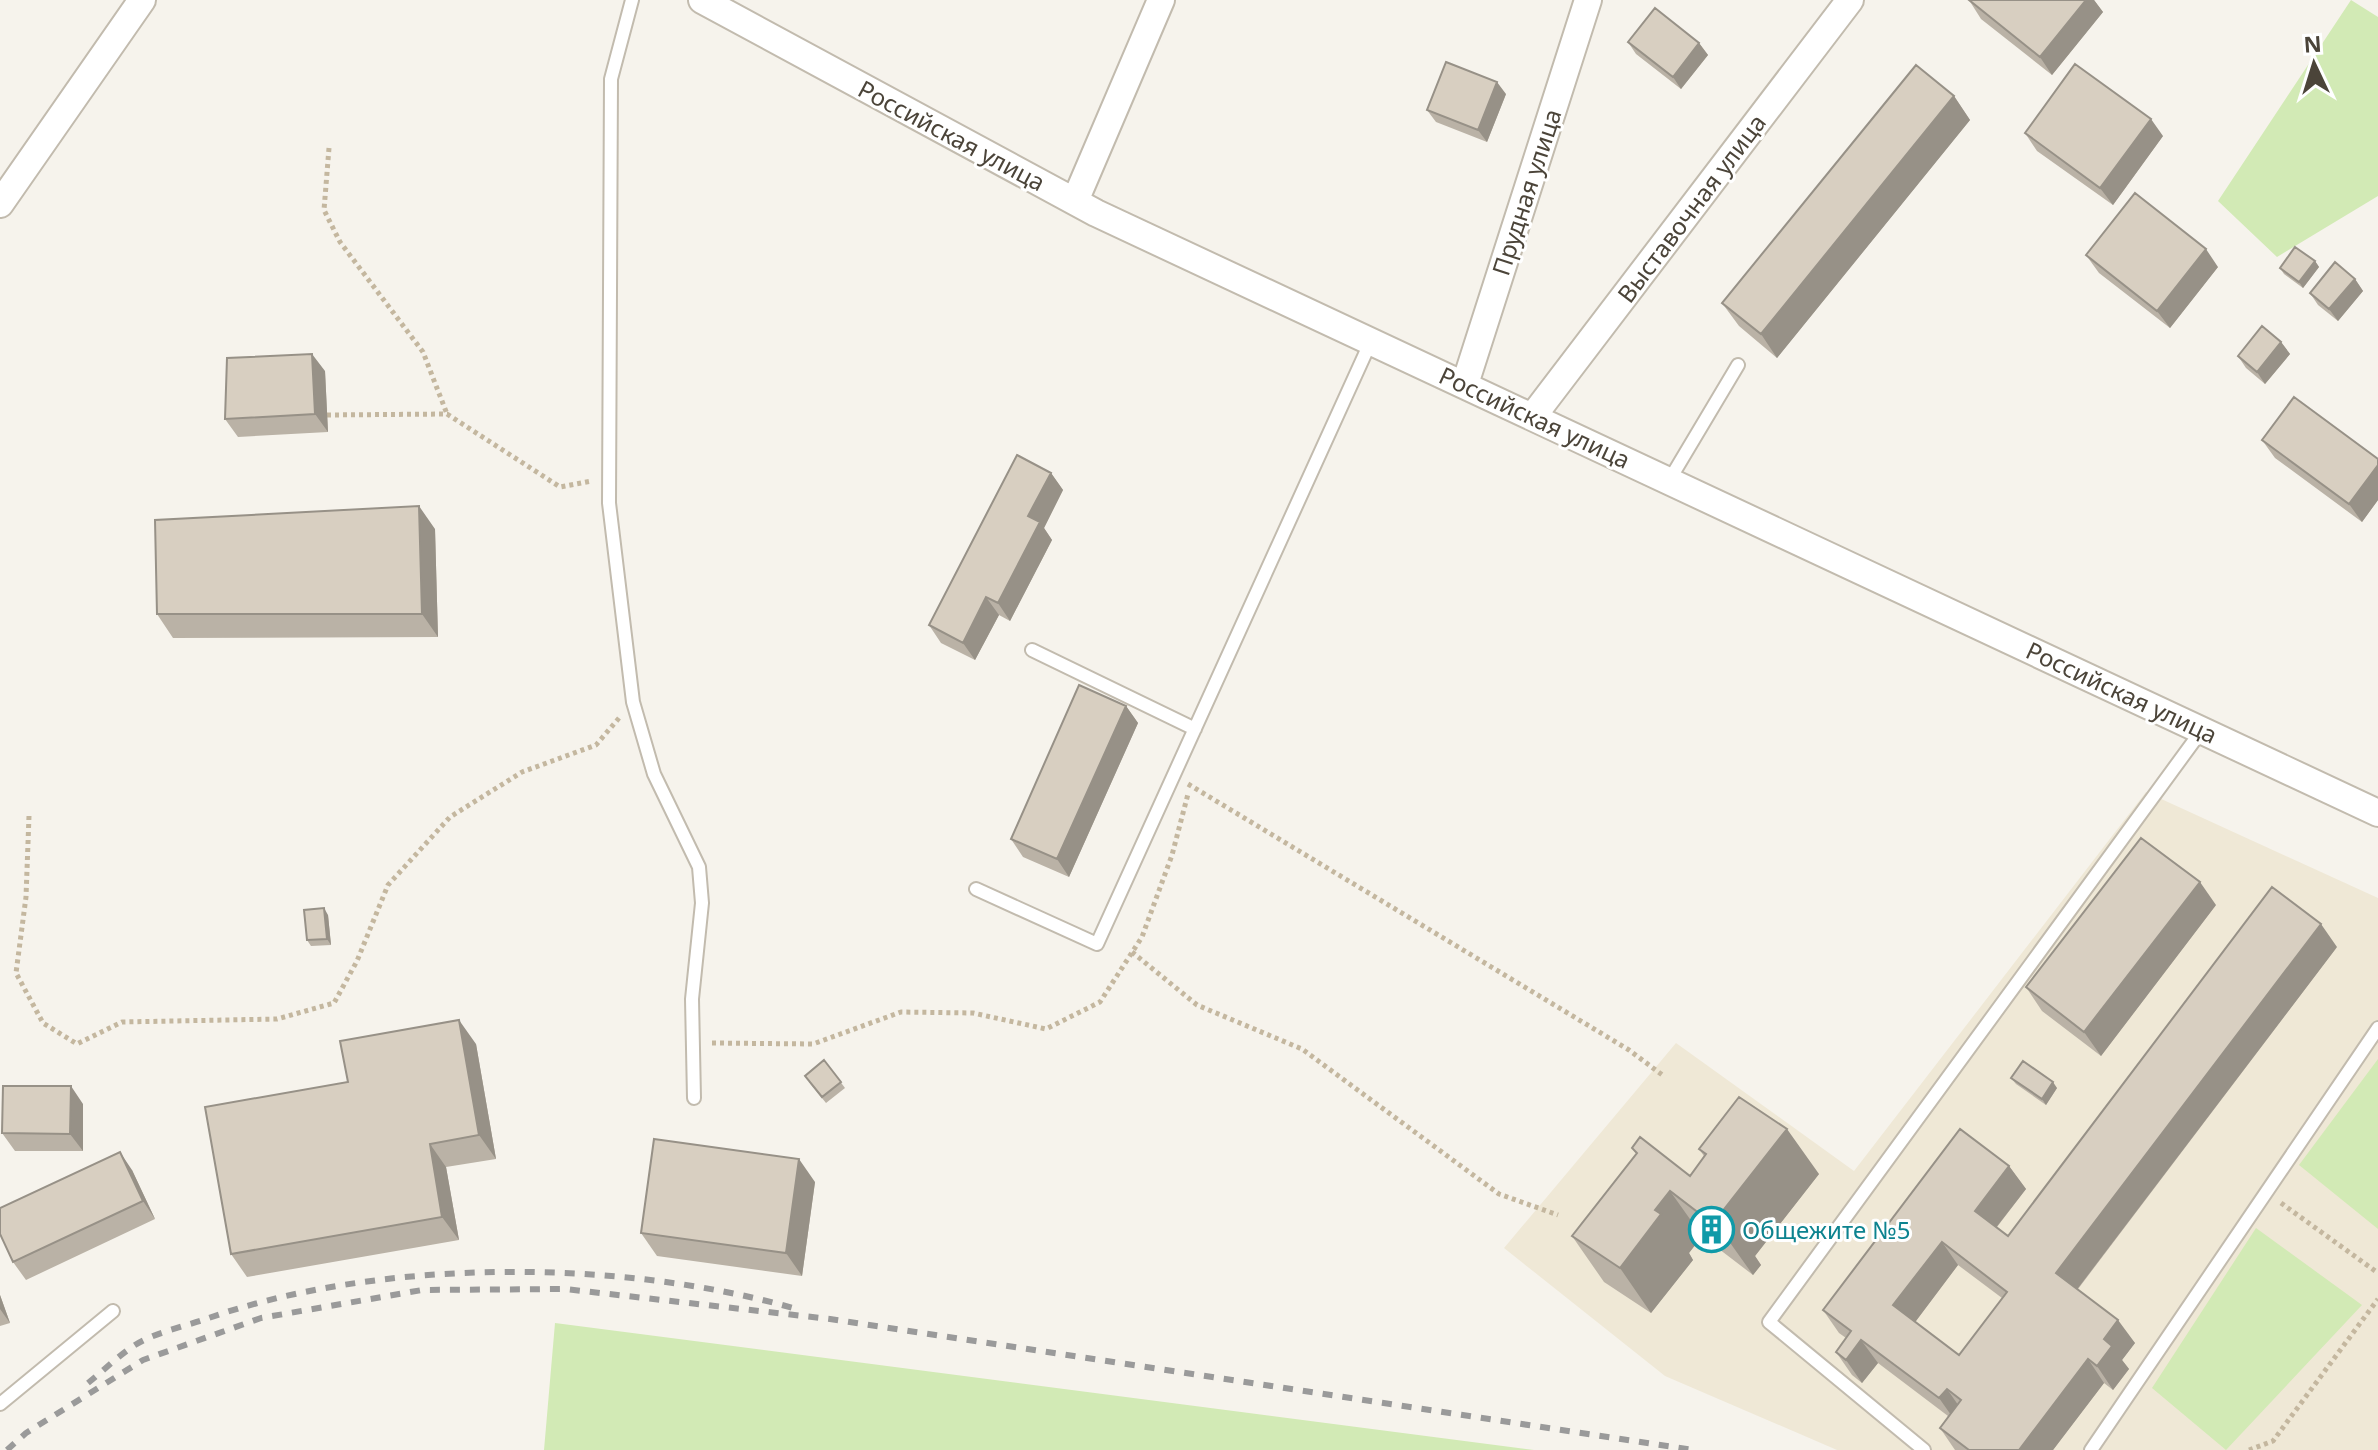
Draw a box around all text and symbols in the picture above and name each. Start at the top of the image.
north arrow [2274,24,2354,104]
text: N [2303,27,2323,59]
street label: Российская улица [853,72,1051,198]
street label: Прудная улица [1484,105,1568,279]
street label: Выставочная улица [1609,107,1773,309]
street label: Российская улица [1434,358,1636,476]
street label: Российская улица [2021,633,2223,751]
building icon: Общежите №5 [1687,1205,1735,1253]
place label: Общежите №5 [1742,1213,1911,1246]

